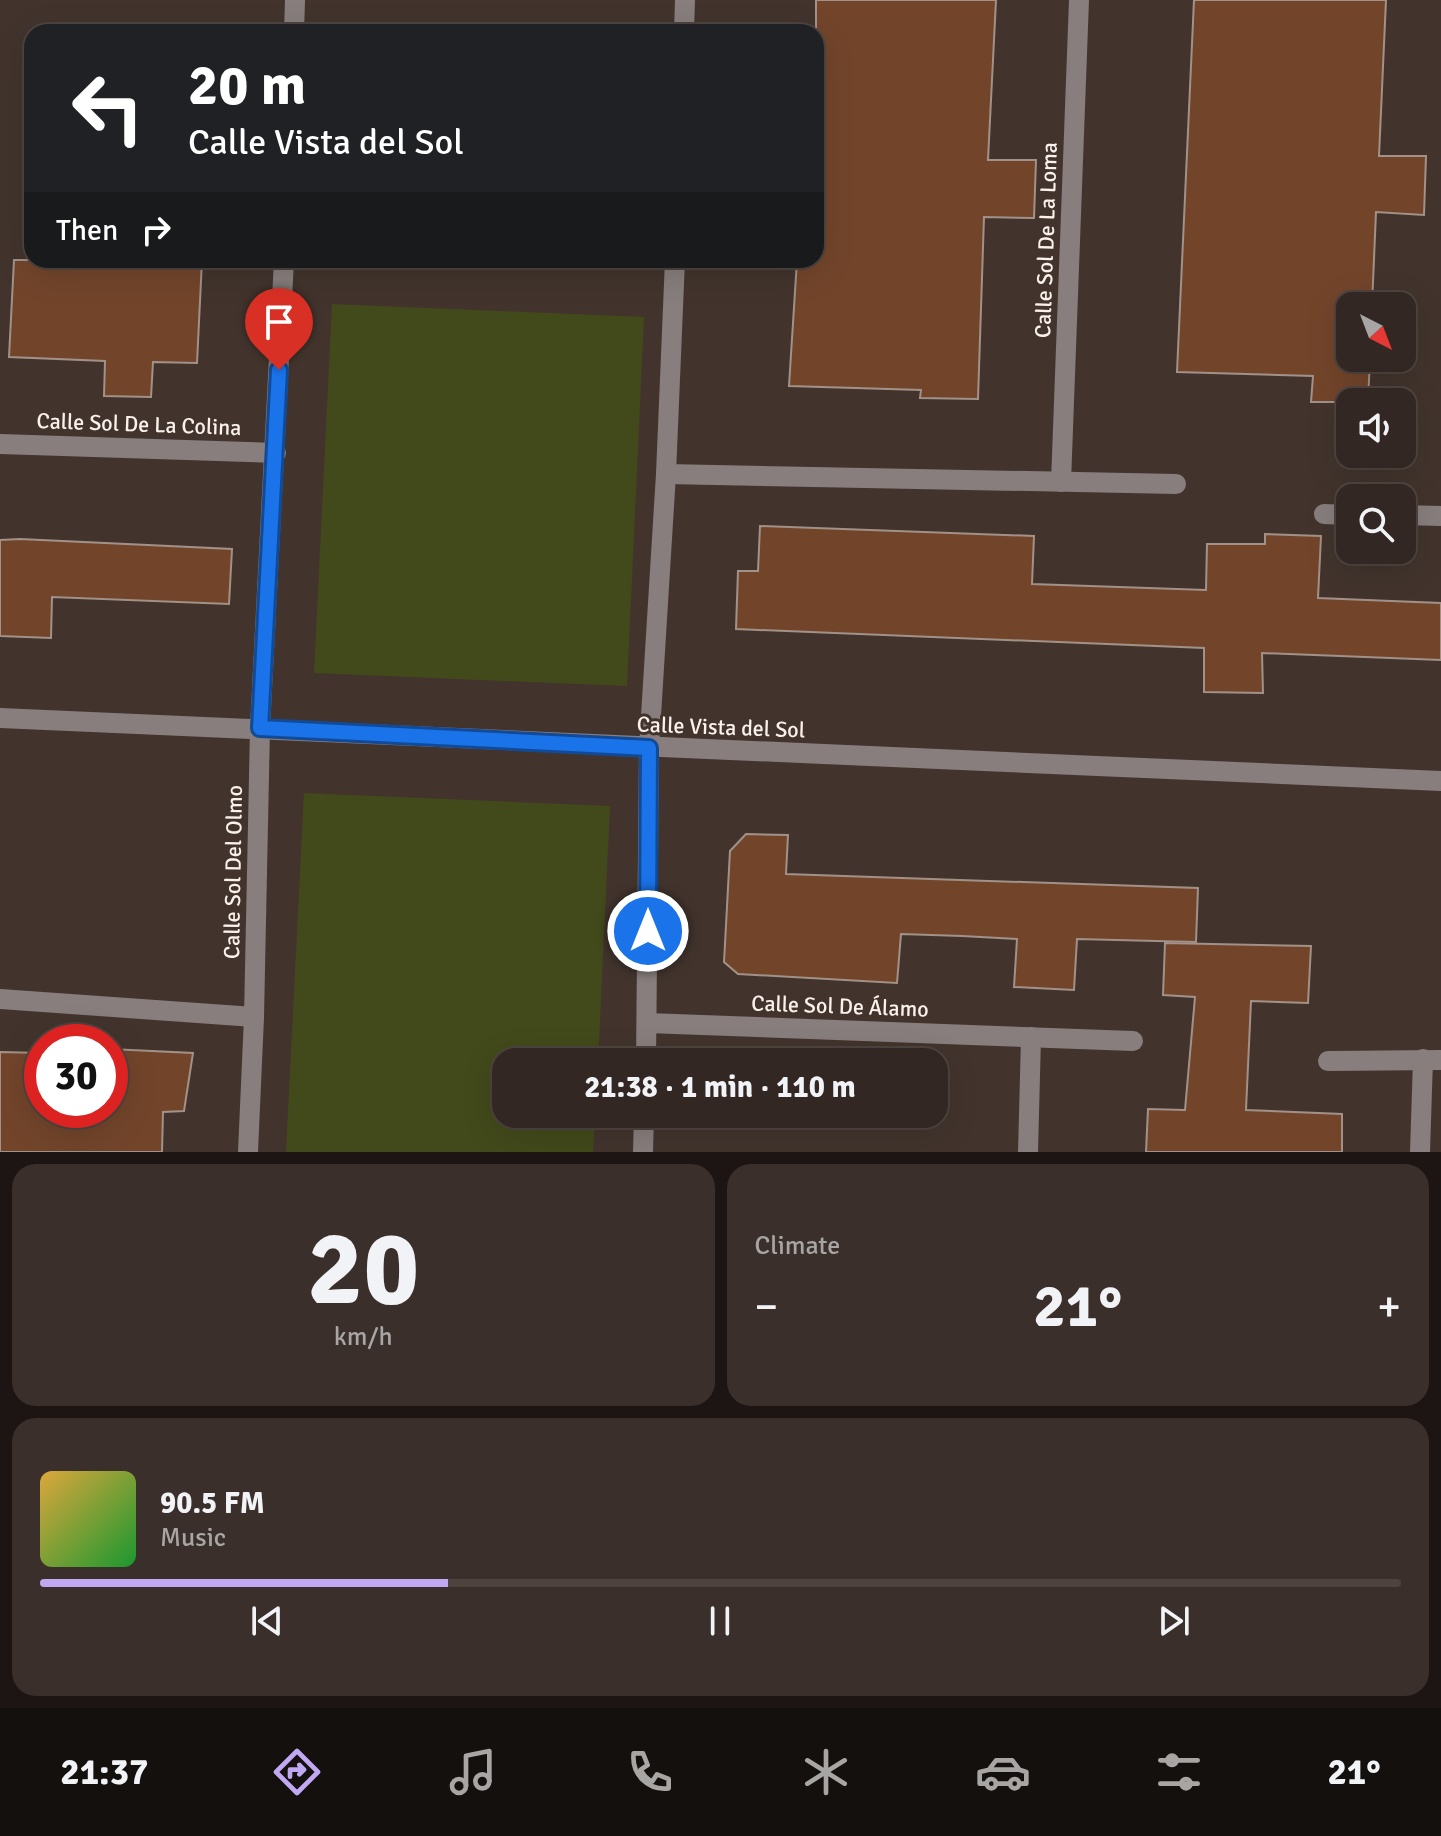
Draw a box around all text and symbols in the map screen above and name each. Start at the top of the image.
text: 20 m [188,51,306,120]
icon: left [56,56,160,160]
text: Calle Vista del Sol [188,120,464,165]
street label: Calle Sol De La Loma [1029,142,1063,338]
icon: right [134,208,178,252]
text: Then [56,212,118,249]
pin [245,288,313,370]
north arrow [1336,292,1416,372]
map controls [1336,292,1416,564]
icon: arrive [257,300,301,344]
button: sound [1336,388,1416,468]
street label: Calle Sol De La Colina [36,407,242,441]
button: search [1336,484,1416,564]
street label: Calle Vista del Sol [636,711,806,743]
street label: Calle Sol Del Olmo [218,785,248,959]
position arrow [606,889,690,973]
street label: Calle Sol De Álamo [751,989,929,1023]
speed limit sign: 30 [24,1024,128,1128]
text: 21:38 · 1 min · 110 m [584,1069,856,1106]
text: 20 [307,1205,419,1333]
text: Climate [755,1230,840,1262]
text: 21° [1033,1270,1122,1344]
text: − [755,1280,778,1334]
text: + [1377,1280,1401,1334]
text: km/h [334,1321,393,1353]
text: 90.5 FM [160,1485,265,1522]
text: Music [160,1522,226,1554]
icon: previous [245,1599,289,1643]
icon: pause [698,1599,742,1643]
icon: next [1152,1599,1196,1643]
icon: directions [269,1744,325,1800]
icon: music [445,1744,501,1800]
icon: phone [622,1744,678,1800]
icon: climate [798,1744,854,1800]
icon: car [975,1744,1031,1800]
icon: filters [1151,1744,1207,1800]
text: 21:37 [60,1750,149,1795]
text: 21° [1327,1750,1381,1795]

